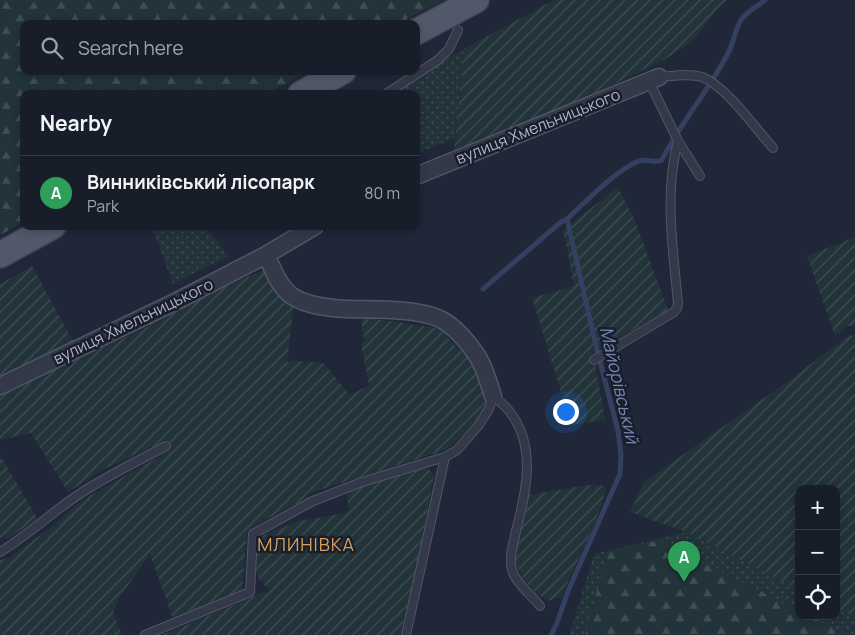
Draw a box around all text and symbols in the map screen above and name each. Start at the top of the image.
search box [20,20,420,75]
icon: search [38,34,66,62]
text: Search here [78,35,184,61]
street label: вулиця Хмельницького [453,83,623,169]
text: Nearby [40,109,112,137]
text: Винниківський лісопарк [87,169,314,195]
text: A [51,182,61,204]
text: 80 m [364,182,400,204]
text: Park [87,195,119,217]
street label: вулиця Хмельницького [49,273,217,369]
water label: Майорівський [595,324,646,447]
your location [553,399,579,425]
map controls [795,485,840,620]
button: + [795,485,840,530]
button: − [795,530,840,575]
district label: МЛИНІВКА [257,532,355,556]
pin: A [668,541,700,582]
button: locate [795,575,840,620]

